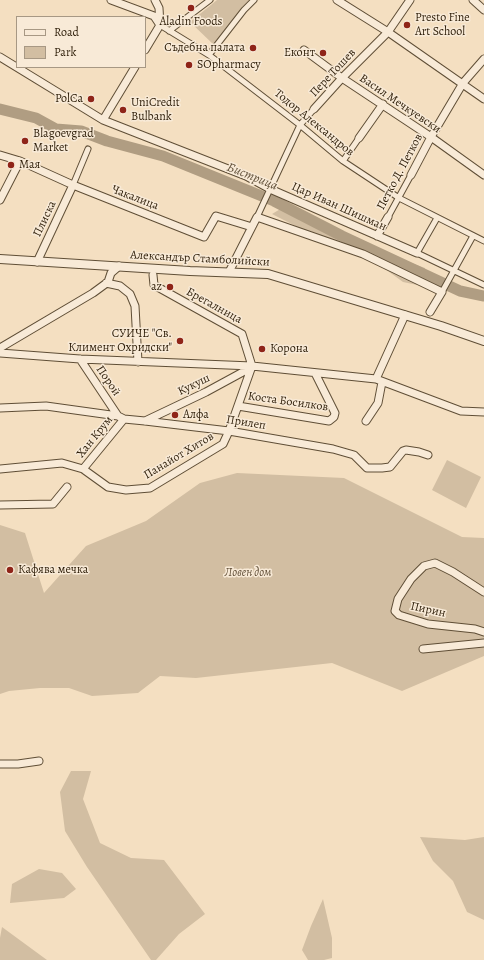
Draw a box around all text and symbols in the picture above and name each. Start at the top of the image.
marker: Aladin Foods [186,3,196,13]
place label: Presto Fine Art School [415,11,470,39]
place label: Aladin Foods [160,15,222,29]
legend [16,16,146,68]
marker: Presto Fine Art School [402,20,412,30]
text: Road [54,24,79,40]
place label: Съдебна палата [164,41,245,55]
marker: Съдебна палата [248,43,258,53]
text: Park [54,44,77,60]
place label: Еконт [284,46,315,60]
street label: Пере Тошев [307,46,359,100]
marker: Еконт [318,48,328,58]
place label: SOpharmacy [197,58,261,72]
marker: SOpharmacy [184,60,194,70]
street label: Васил Мечкуевски [356,71,444,137]
street label: Тодор Александров [271,86,357,160]
place label: PolCa [55,92,83,106]
marker: PolCa [86,94,96,104]
place label: UniCredit Bulbank [131,96,180,124]
marker: UniCredit Bulbank [118,105,128,115]
place label: Blagoevgrad Market [33,127,94,155]
street label: Петко Д. Петков [374,132,426,212]
marker: Blagoevgrad Market [20,136,30,146]
place label: Мая [19,158,40,172]
marker: Мая [6,160,16,170]
water label: Бистрица [224,160,280,194]
street label: Цар Иван Шишман [289,180,389,234]
street label: Чакалица [109,182,161,214]
street label: Плиска [30,199,60,239]
street label: Александър Стамболийски [130,248,270,270]
place label: az [151,280,162,294]
marker: az [165,282,175,292]
street label: Брегалница [184,285,244,327]
place label: СУИЧЕ "Св. Климент Охридски" [68,327,172,355]
marker: СУИЧЕ "Св. Климент Охридски" [175,336,185,346]
place label: Корона [270,342,308,356]
marker: Корона [257,344,267,354]
street label: Порой [93,363,123,399]
street label: Кукуш [175,371,213,399]
street label: Коста Босилков [247,389,329,415]
place label: Алфа [183,408,209,422]
marker: Алфа [170,410,180,420]
street label: Хан Крум [74,413,116,461]
street label: Прилеп [225,413,267,433]
street label: Панайот Хитов [141,429,217,483]
place label: Кафява мечка [18,563,88,577]
marker: Кафява мечка [5,565,15,575]
park label: Ловен дом [225,566,271,580]
street label: Пирин [409,599,447,621]

